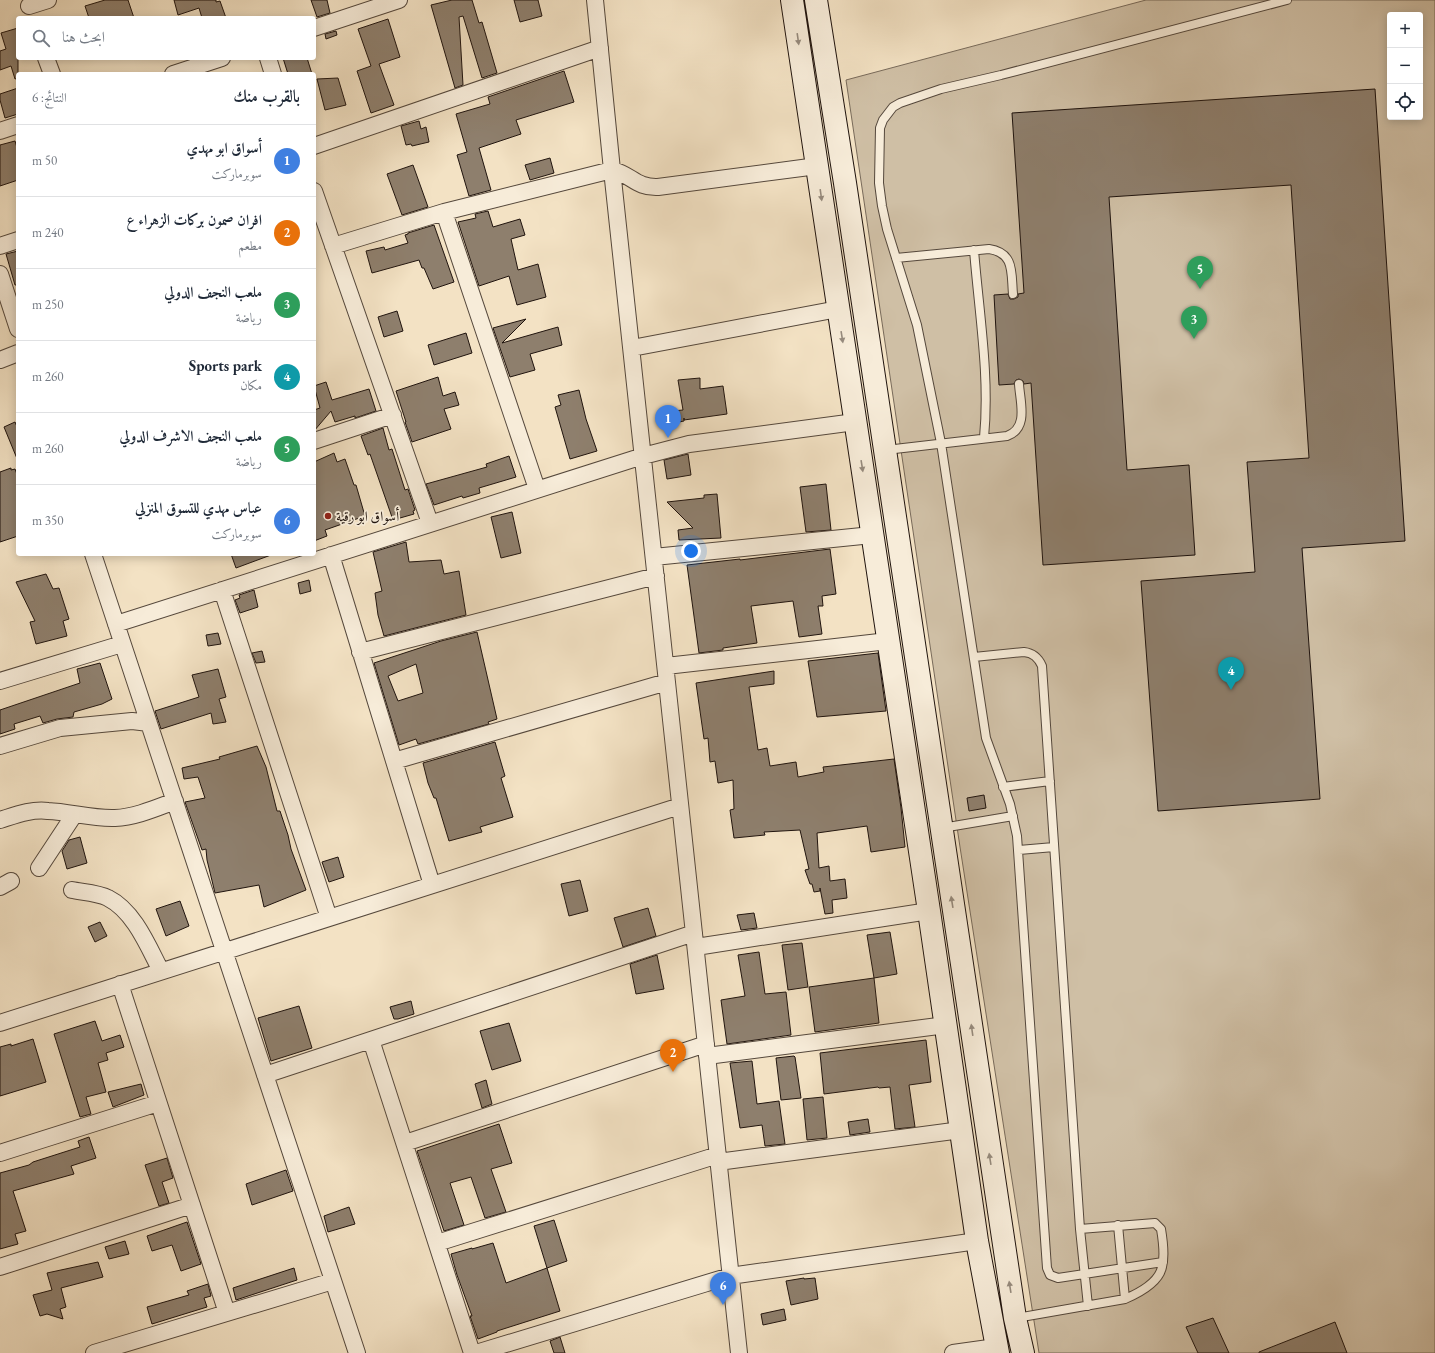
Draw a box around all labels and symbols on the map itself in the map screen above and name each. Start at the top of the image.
one-way arrow [795,32,801,45]
one-way arrow [818,189,824,201]
pin: 5 [1187,256,1213,289]
pin: 3 [1181,306,1207,339]
one-way arrow [840,331,846,343]
pin: 1 [655,405,681,438]
one-way arrow [859,460,865,472]
place label: أسواق ابو رقية [336,506,400,525]
marker: أسواق ابو رقية [323,511,333,521]
your location [681,541,701,561]
pin: 4 [1218,657,1244,690]
one-way arrow [949,896,955,908]
one-way arrow [969,1024,975,1036]
pin: 2 [660,1039,686,1072]
one-way arrow [987,1153,993,1165]
pin: 6 [710,1272,736,1305]
one-way arrow [1007,1281,1013,1293]

